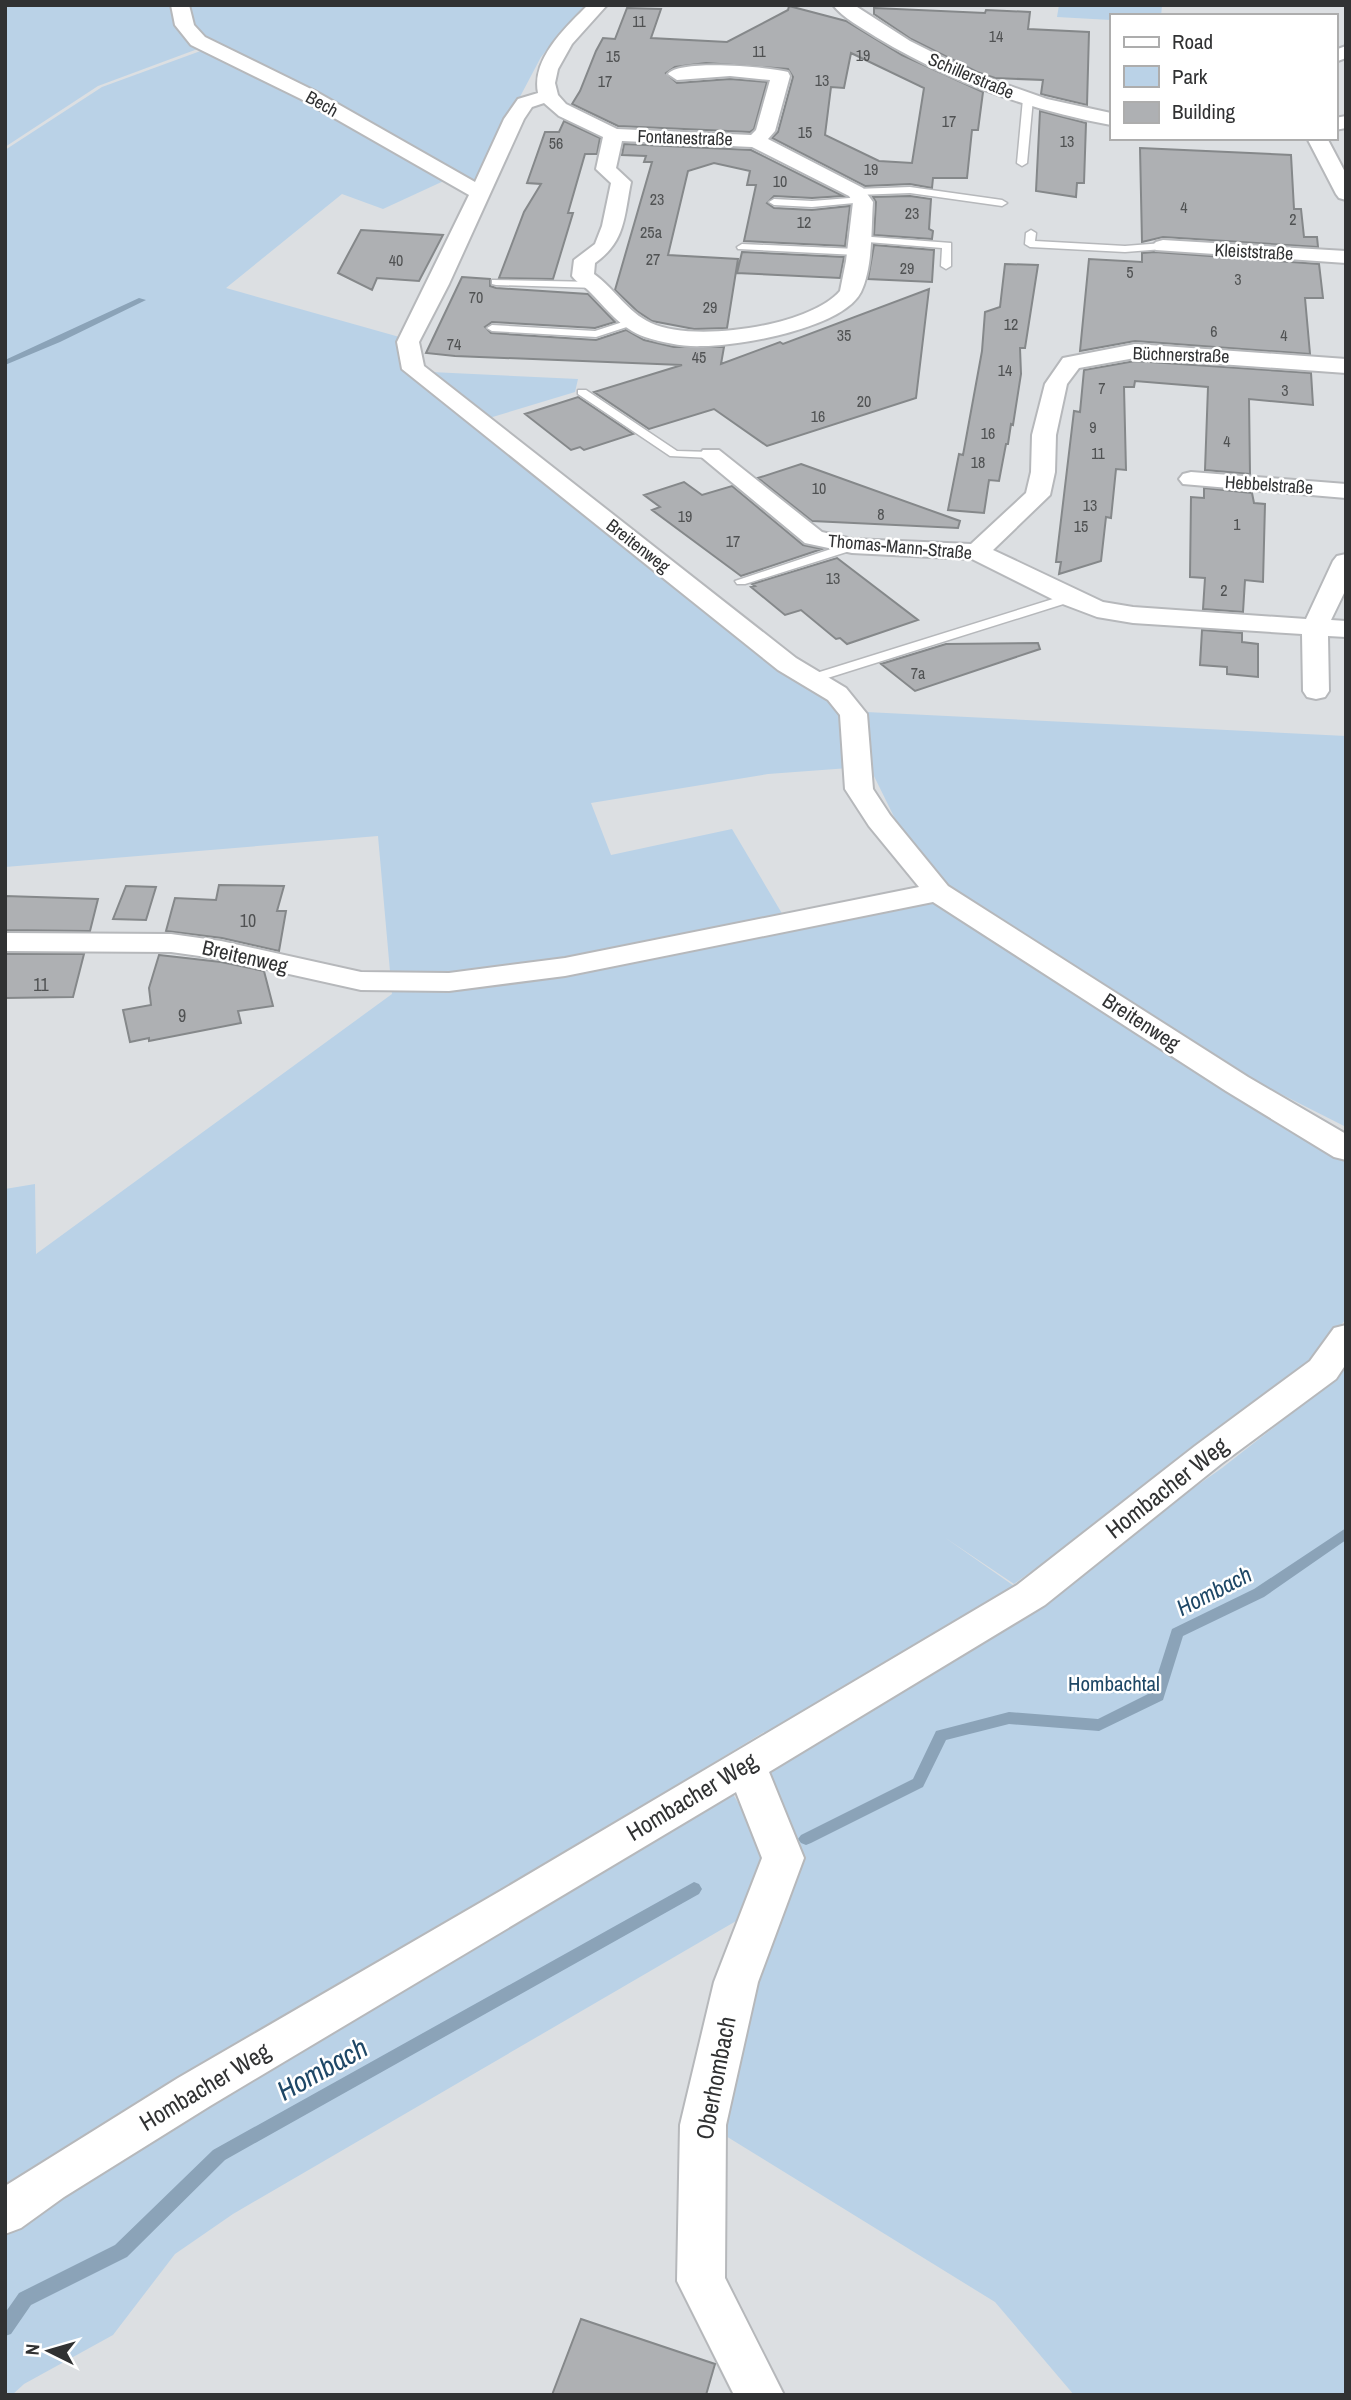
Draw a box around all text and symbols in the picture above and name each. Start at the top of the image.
house number: 11 [632,10,647,32]
legend [1110,14,1337,140]
house number: 14 [989,25,1003,47]
text: Road [1172,27,1213,56]
house number: 11 [752,40,767,62]
house number: 19 [856,44,870,66]
house number: 15 [606,45,620,67]
street label: Schillerstraße [924,46,1018,105]
text: Park [1172,62,1208,91]
house number: 13 [815,69,829,91]
house number: 17 [598,70,612,92]
street label: Bech [301,84,343,123]
text: Building [1172,97,1236,126]
house number: 17 [942,110,956,132]
house number: 15 [798,121,812,143]
street label: Fontanestraße [637,123,733,152]
house number: 13 [1060,130,1074,152]
house number: 56 [549,132,563,154]
house number: 19 [864,158,878,180]
house number: 10 [773,170,787,192]
house number: 23 [650,188,664,210]
house number: 4 [1180,196,1188,218]
house number: 23 [905,202,919,224]
house number: 2 [1289,208,1297,230]
house number: 12 [797,211,811,233]
house number: 25a [640,221,663,243]
street label: Kleiststraße [1214,237,1294,266]
house number: 27 [646,248,660,270]
house number: 40 [389,249,403,271]
house number: 29 [900,257,914,279]
house number: 5 [1126,261,1134,283]
house number: 3 [1234,268,1242,290]
house number: 70 [469,286,483,308]
house number: 29 [703,296,717,318]
house number: 12 [1004,313,1018,335]
house number: 6 [1210,320,1218,342]
house number: 35 [837,324,851,346]
house number: 4 [1280,324,1288,346]
house number: 74 [447,333,461,355]
street label: Büchnerstraße [1132,340,1230,369]
house number: 45 [692,346,706,368]
house number: 14 [998,359,1012,381]
house number: 7 [1098,377,1106,399]
house number: 3 [1281,379,1289,401]
house number: 20 [857,390,871,412]
house number: 16 [811,405,825,427]
house number: 9 [1089,416,1097,438]
house number: 16 [981,422,995,444]
house number: 4 [1223,430,1231,452]
house number: 11 [1091,442,1106,464]
house number: 18 [971,451,985,473]
street label: Hebbelstraße [1224,469,1314,500]
house number: 10 [812,477,826,499]
house number: 13 [1083,494,1097,516]
house number: 8 [877,503,885,525]
house number: 19 [678,505,692,527]
street label: Breitenweg [601,513,676,579]
house number: 1 [1233,513,1241,535]
house number: 15 [1074,515,1088,537]
street label: Thomas-Mann-Straße [827,528,973,565]
house number: 17 [726,530,740,552]
house number: 13 [826,567,840,589]
house number: 2 [1220,579,1228,601]
house number: 7a [911,662,926,684]
house number: 10 [240,908,256,933]
street label: Breitenweg [199,933,291,981]
house number: 11 [33,972,49,997]
street label: Breitenweg [1097,986,1186,1058]
house number: 9 [178,1003,186,1028]
street label: Hombacher Weg [1098,1429,1234,1545]
water label: Hombach [1171,1558,1257,1623]
park label: Hombachtal [1068,1669,1160,1698]
street label: Hombacher Weg [620,1744,763,1848]
street label: Oberhombach [687,2014,743,2142]
water label: Hombach [270,2029,374,2109]
street label: Hombacher Weg [133,2034,276,2138]
north arrow [14,2316,84,2386]
text: N [19,2343,46,2356]

